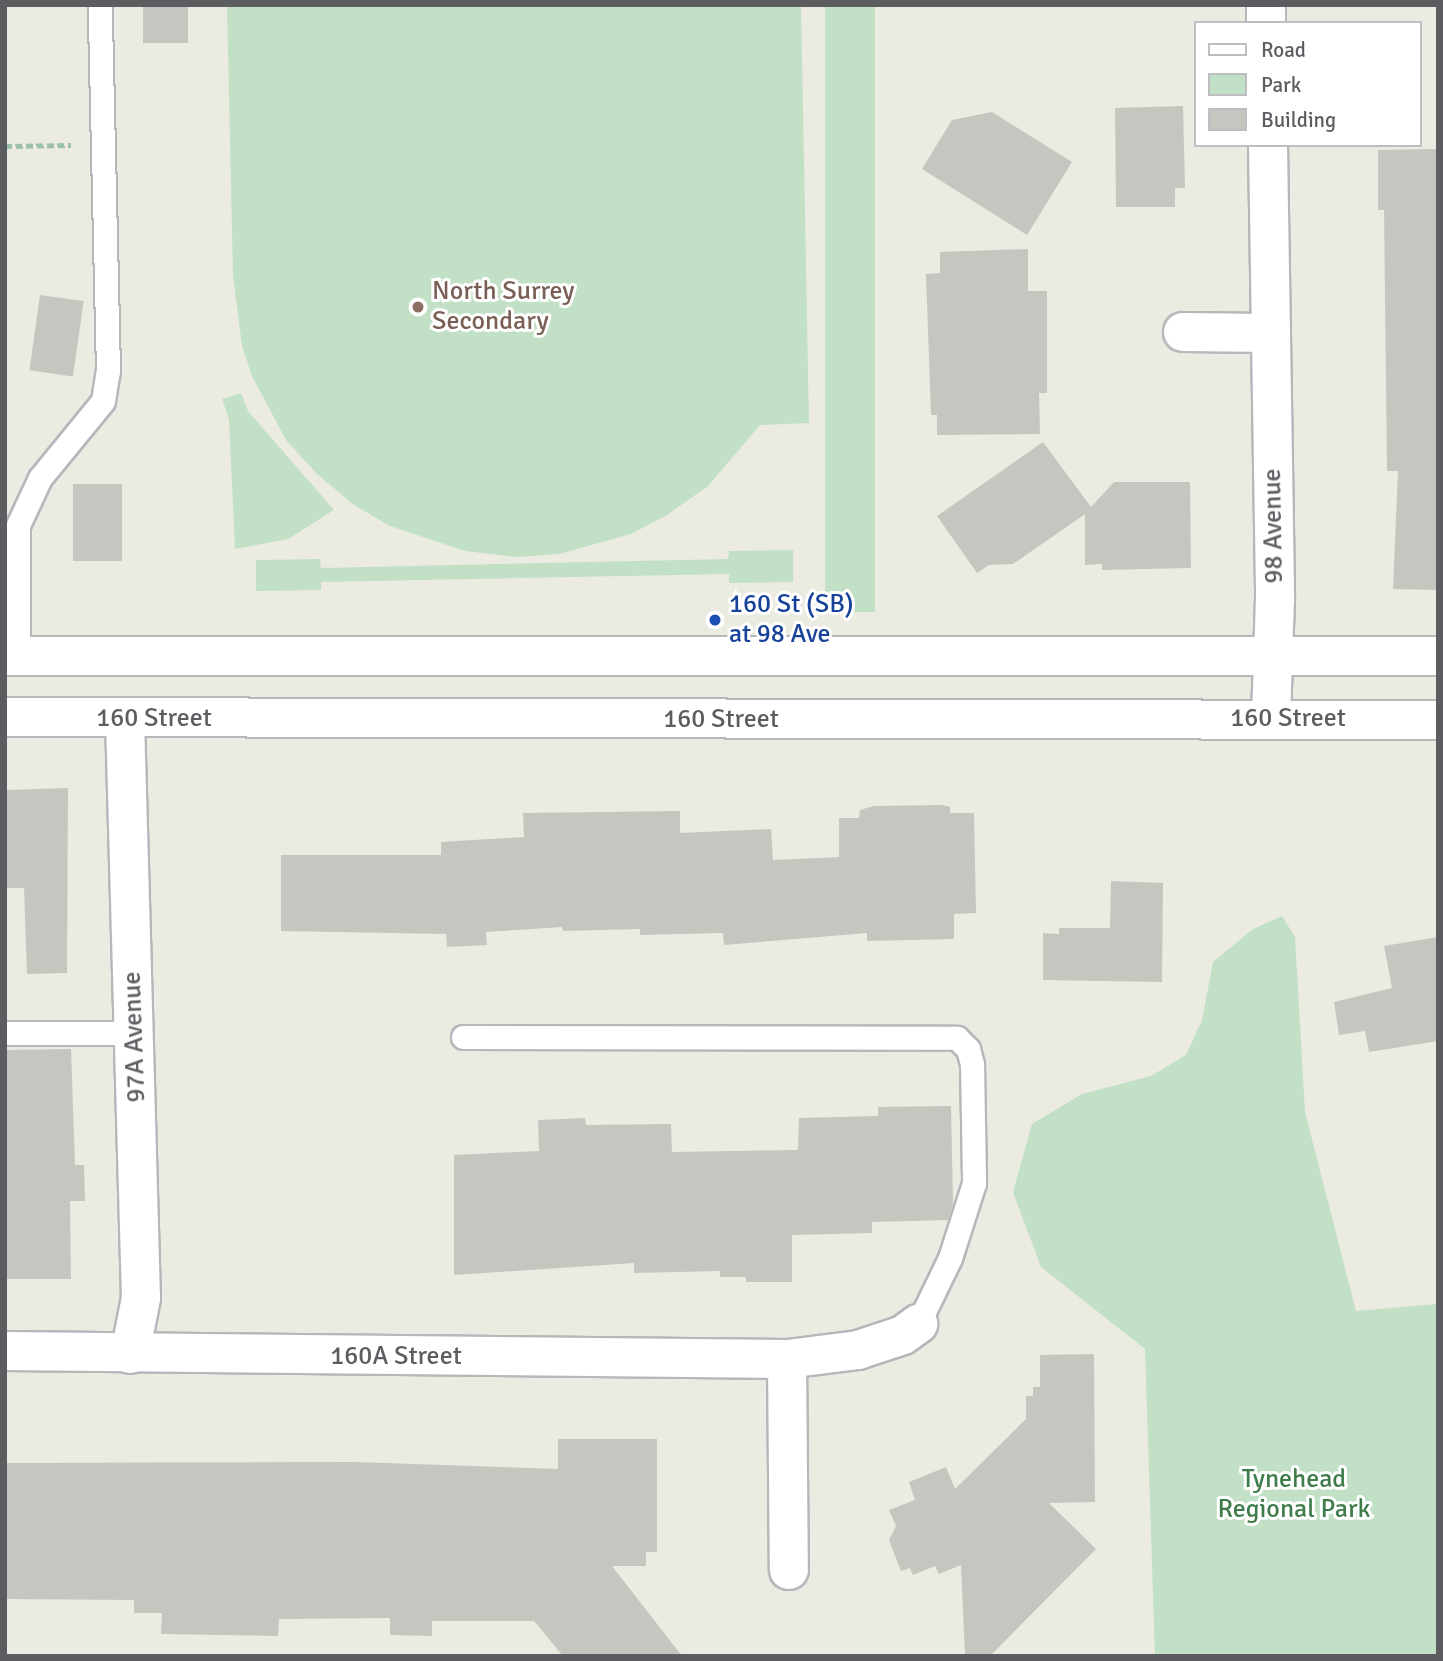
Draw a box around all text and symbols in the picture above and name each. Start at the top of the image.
legend [1194,21,1422,147]
text: Road [1261,37,1306,63]
text: Park [1261,72,1301,98]
text: Building [1261,107,1336,133]
place label: North Surrey Secondary [432,276,574,338]
marker: North Surrey Secondary [410,299,426,315]
street label: 98 Avenue [1257,468,1291,584]
place label: 160 St (SB) at 98 Ave [729,589,854,650]
marker: 160 St (SB) at 98 Ave [707,612,723,628]
street label: 160 Street [96,703,212,735]
street label: 160 Street [1230,703,1346,735]
street label: 160 Street [663,704,779,736]
street label: 97A Avenue [117,971,153,1103]
street label: 160A Street [330,1341,462,1373]
park label: Tynehead Regional Park [1217,1464,1371,1526]

